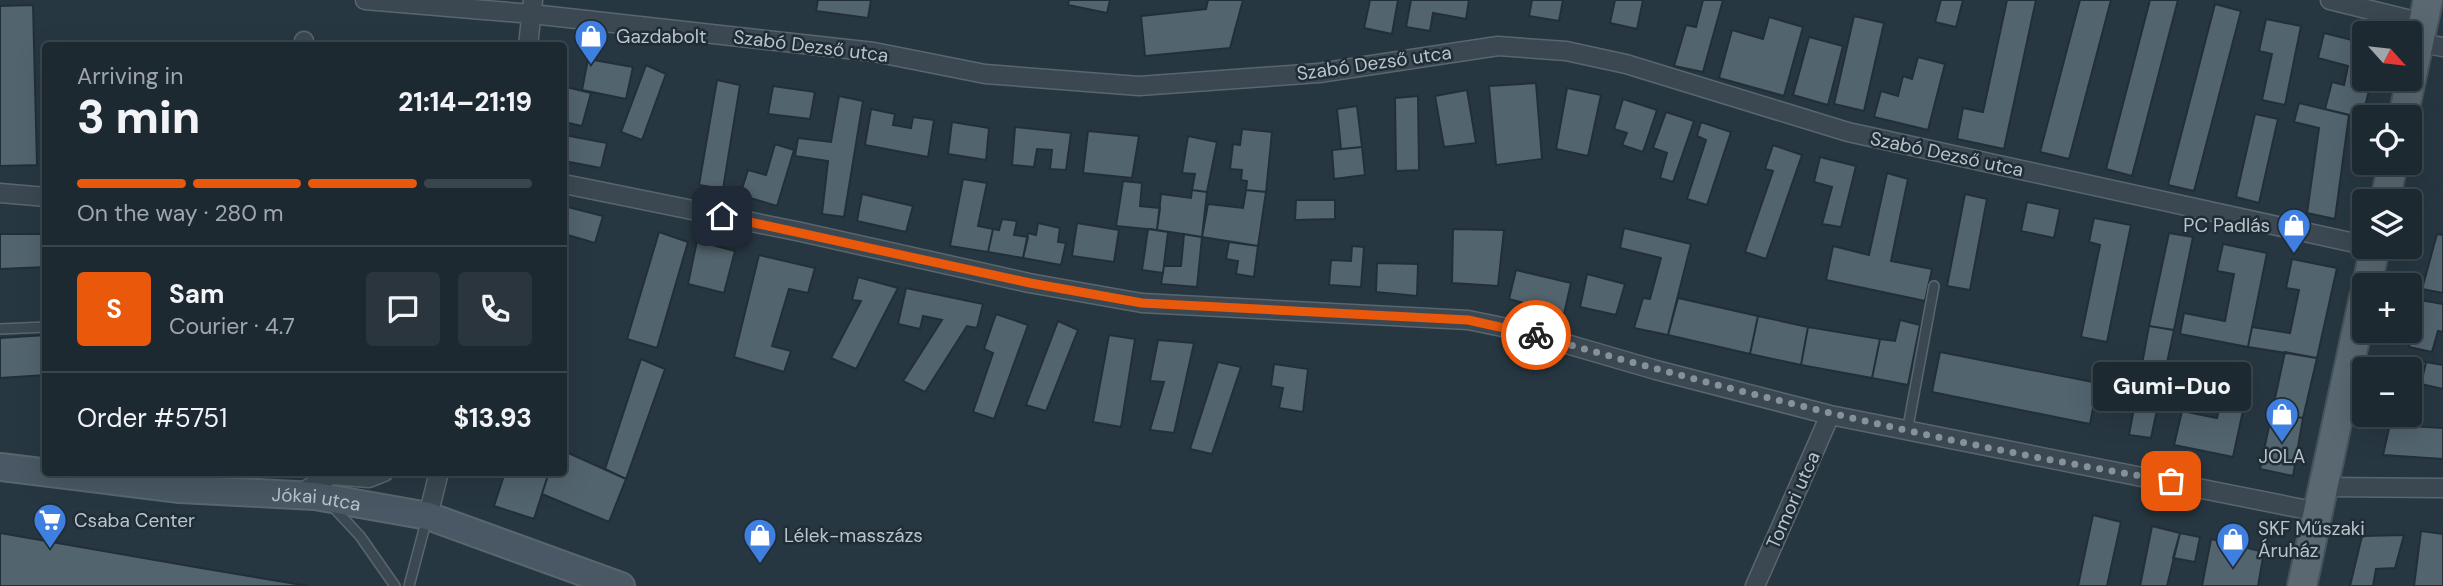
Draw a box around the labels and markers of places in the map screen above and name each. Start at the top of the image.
shop icon: Gazdabolt [572,17,610,66]
place label: Gazdabolt [616,24,707,49]
pin [692,186,752,246]
shop icon: PC Padlás [2275,206,2313,255]
place label: PC Padlás [2183,213,2270,238]
callout: Gumi-Duo [2092,362,2250,411]
shop icon: JOLA [2263,395,2301,444]
place label: JOLA [2259,444,2306,469]
pin [2141,451,2201,511]
supermarket icon: Csaba Center [31,501,69,550]
place label: Csaba Center [74,508,195,533]
shop icon: Lélek-masszázs [741,516,779,565]
place label: SKF Műszaki Áruház [2258,516,2365,563]
shop icon: SKF Műszaki Áruház [2214,520,2252,569]
place label: Lélek-masszázs [784,523,923,548]

